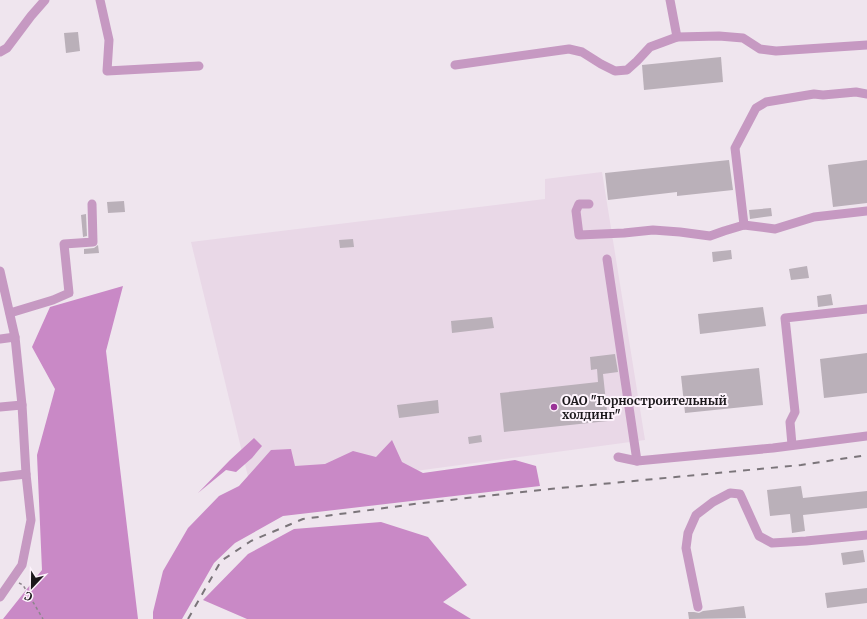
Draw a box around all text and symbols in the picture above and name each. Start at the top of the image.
place label: ОАО "Горностроительный холдинг" [562,393,728,422]
marker: ОАО "Горностроительный холдинг" [549,402,559,412]
north arrow [12,567,52,607]
text: С [22,588,34,604]

